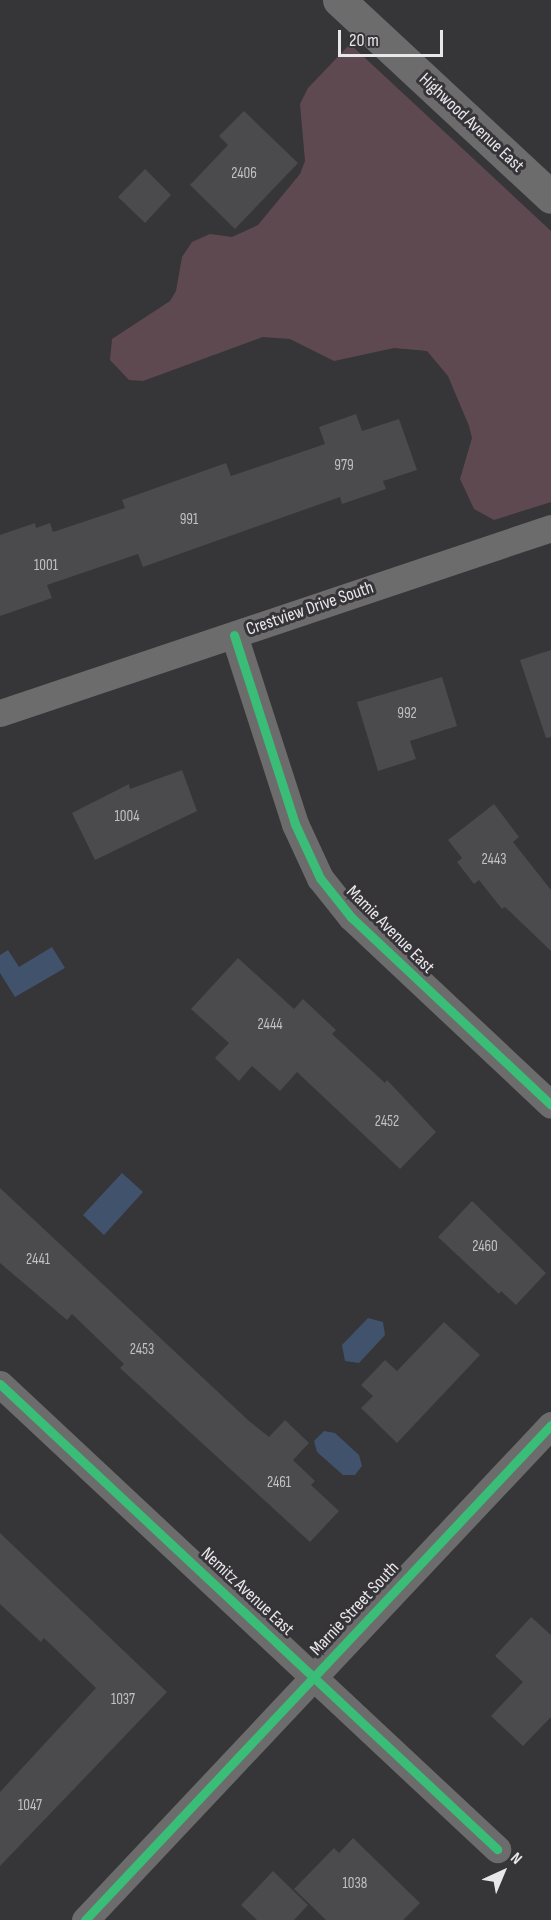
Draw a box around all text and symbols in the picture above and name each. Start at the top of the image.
scale bar [341,18,446,56]
text: 20 m [349,30,379,51]
street label: Highwood Avenue East [414,69,528,177]
house number: 2406 [231,165,257,183]
house number: 979 [334,457,354,475]
house number: 991 [180,511,198,529]
house number: 1001 [34,557,58,575]
street label: Crestview Drive South [243,577,377,641]
house number: 992 [397,705,417,723]
house number: 1004 [115,808,139,826]
house number: 2443 [481,851,507,869]
street label: Mamie Avenue East [342,882,438,978]
house number: 2444 [257,1016,283,1034]
house number: 2452 [375,1113,399,1131]
house number: 2460 [472,1238,498,1256]
house number: 2441 [26,1251,50,1269]
house number: 2453 [130,1341,154,1359]
house number: 2461 [267,1474,291,1492]
street label: Nemitz Avenue East [196,1543,298,1641]
street label: Marnie Street South [306,1558,404,1660]
house number: 1037 [111,1691,135,1709]
house number: 1047 [18,1797,42,1815]
north arrow [473,1842,533,1902]
text: N [506,1849,526,1868]
house number: 1038 [343,1875,367,1893]

